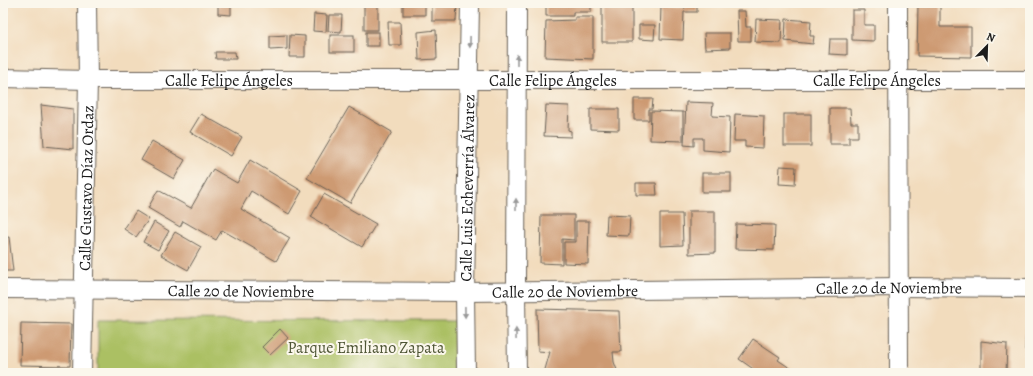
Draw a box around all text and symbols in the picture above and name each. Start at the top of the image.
north arrow [967,26,1007,66]
text: N [984,29,997,46]
one-way arrow [467,36,473,49]
one-way arrow [514,53,520,66]
street label: Calle Felipe Ángeles [165,70,293,92]
street label: Calle Felipe Ángeles [489,70,617,92]
street label: Calle Felipe Ángeles [813,70,941,92]
street label: Calle Luis Echeverría Álvarez [455,94,480,282]
street label: Calle Gustavo Díaz Ordaz [74,105,99,271]
one-way arrow [513,197,519,210]
street label: Calle 20 de Noviembre [816,277,962,300]
street label: Calle 20 de Noviembre [168,280,314,303]
street label: Calle 20 de Noviembre [492,280,638,304]
one-way arrow [462,306,468,319]
one-way arrow [513,327,519,340]
park label: Parque Emiliano Zapata [288,337,445,359]

